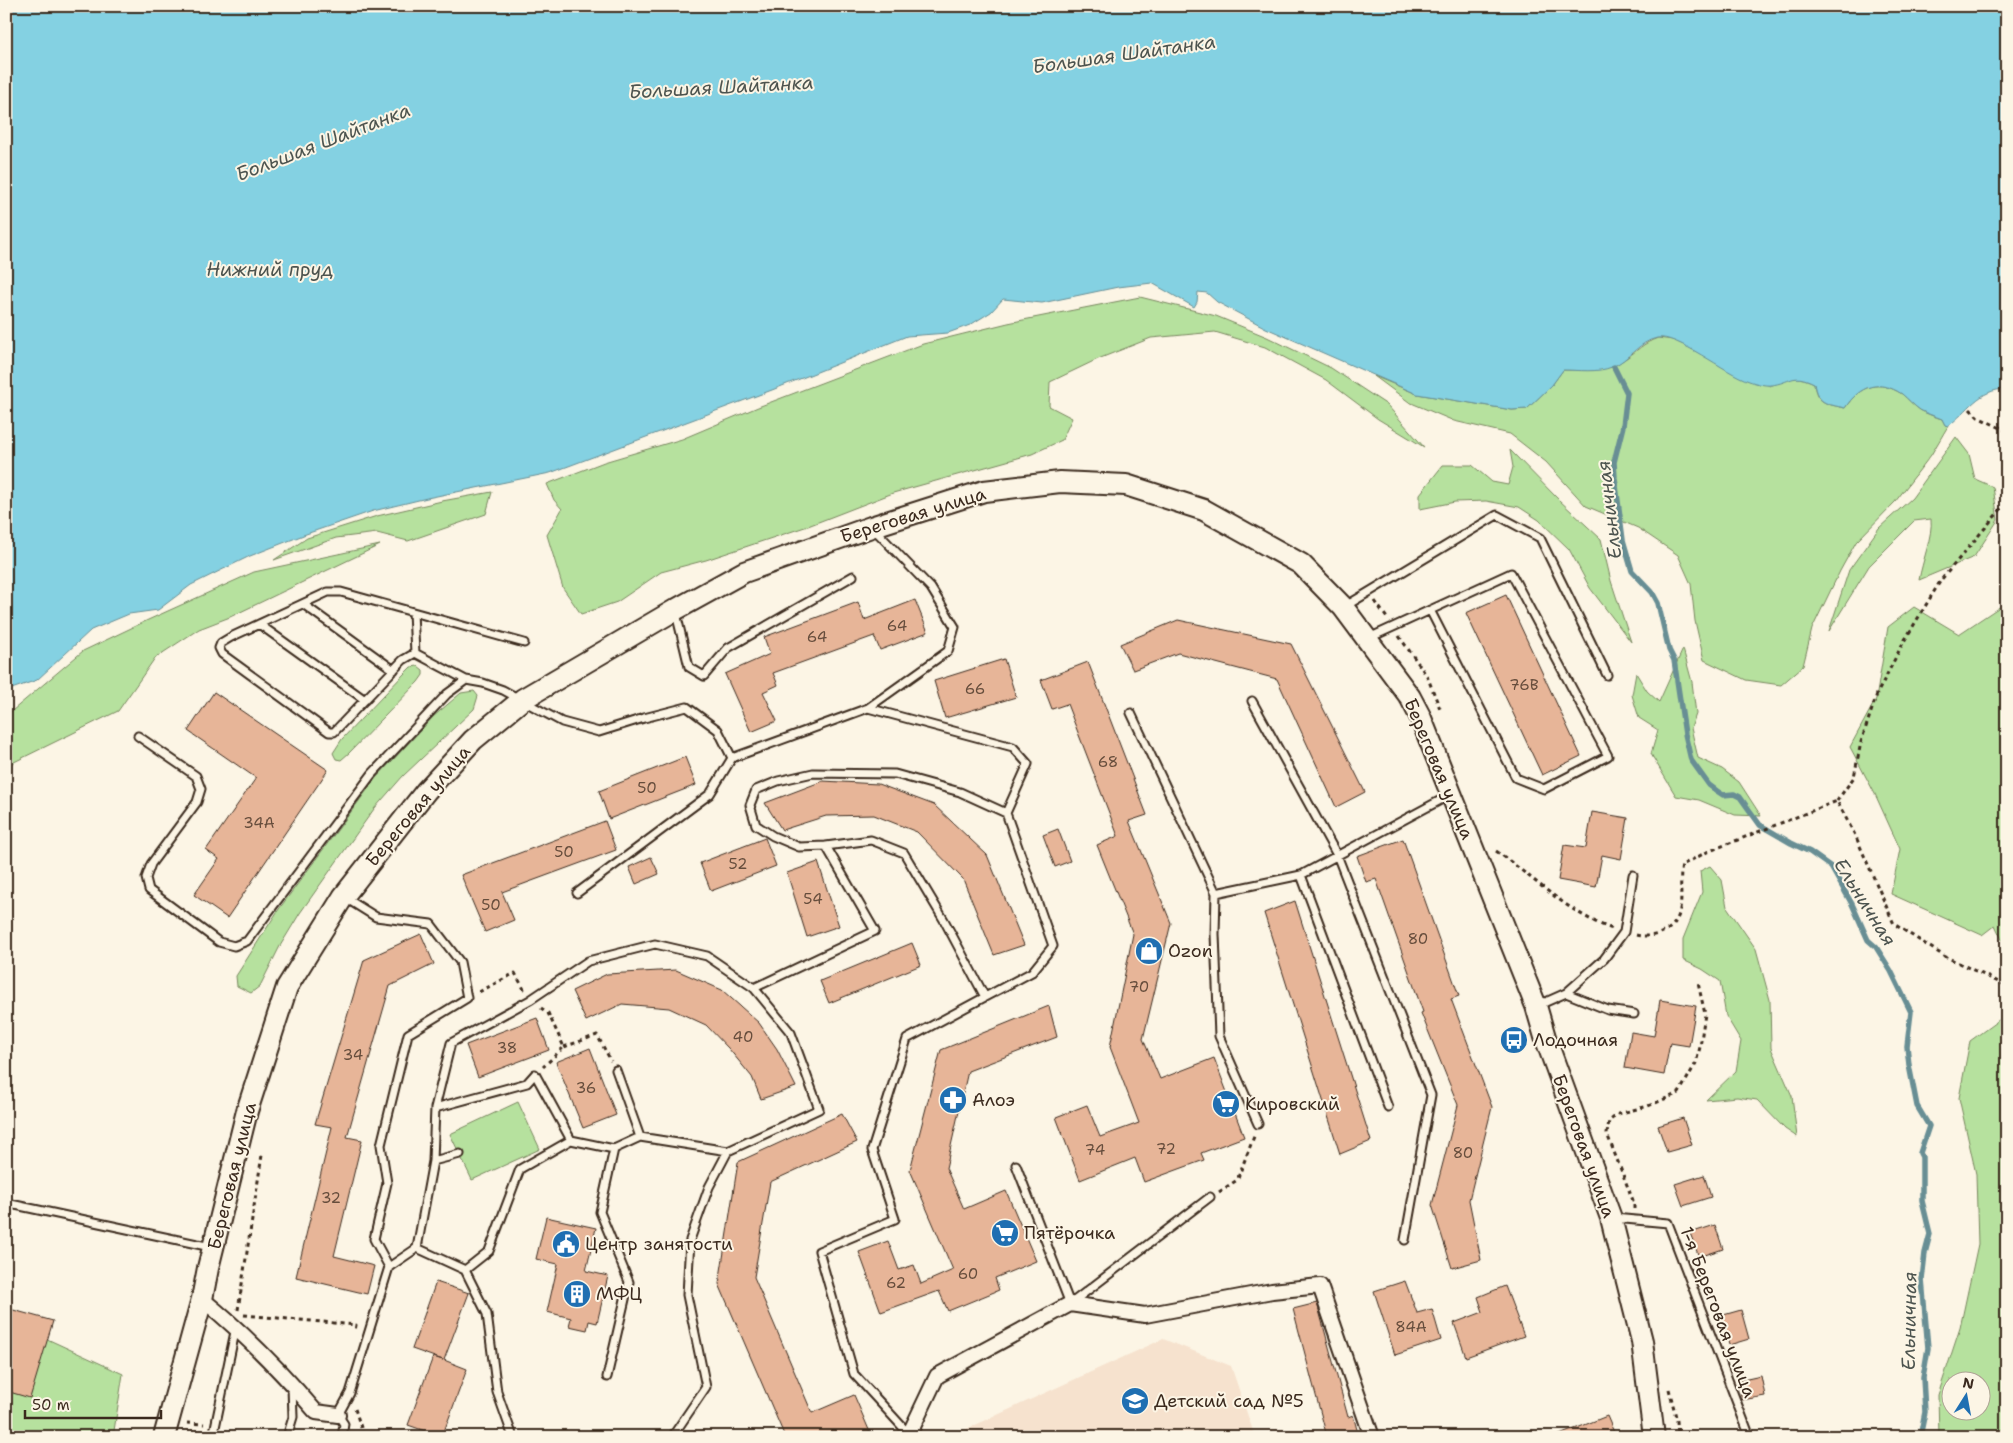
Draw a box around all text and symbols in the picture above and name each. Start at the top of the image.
water label: Большая Шайтанка [1031,29,1217,79]
water label: Большая Шайтанка [628,70,814,104]
water label: Большая Шайтанка [232,97,414,187]
water label: Нижний пруд [206,257,334,282]
water label: Ельничная [1591,459,1627,561]
street label: Береговая улица [837,481,989,549]
house number: 64 [887,616,907,636]
house number: 64 [807,627,827,647]
house number: 76В [1509,675,1539,695]
house number: 66 [965,679,985,699]
street label: Береговая улица [1398,695,1480,843]
street label: Береговая улица [360,740,476,872]
house number: 68 [1098,752,1118,772]
house number: 50 [637,778,657,798]
house number: 34А [243,813,275,833]
house number: 50 [554,842,574,862]
water label: Ельничная [1828,853,1902,951]
house number: 52 [729,854,747,874]
house number: 54 [803,889,823,909]
house number: 50 [481,895,501,915]
house number: 80 [1408,929,1428,949]
shop icon: Ozon [1134,936,1164,966]
place label: Ozon [1168,939,1213,963]
house number: 70 [1129,977,1149,997]
bus stop icon: Лодочная [1499,1025,1529,1055]
house number: 40 [733,1027,753,1047]
place label: Лодочная [1533,1028,1618,1052]
house number: 38 [497,1038,517,1058]
house number: 34 [343,1045,363,1065]
street label: Береговая улица [1547,1071,1621,1221]
house number: 36 [576,1078,596,1098]
pharmacy icon: Алоэ [938,1085,968,1115]
place label: Алоэ [972,1088,1015,1112]
supermarket icon: Кировский [1211,1089,1241,1119]
place label: Кировский [1245,1092,1340,1116]
street label: Береговая улица [202,1100,262,1252]
house number: 72 [1156,1139,1176,1159]
house number: 74 [1085,1140,1105,1160]
house number: 80 [1453,1143,1473,1163]
house number: 32 [321,1188,341,1208]
supermarket icon: Пятёрочка [990,1218,1020,1248]
place label: Пятёрочка [1024,1221,1115,1245]
street label: 1-я Береговая улица [1674,1223,1762,1401]
public building icon: Центр занятости [551,1229,581,1259]
place label: Центр занятости [585,1232,733,1256]
house number: 60 [958,1264,978,1284]
water label: Ельничная [1896,1271,1922,1371]
house number: 62 [886,1273,906,1293]
building icon: МФЦ [562,1279,592,1309]
place label: МФЦ [596,1282,642,1306]
house number: 84А [1395,1317,1427,1337]
north arrow [1940,1370,1990,1420]
text: N [1961,1373,1976,1393]
school or university icon: Детский сад №5 [1120,1386,1150,1416]
scale bar [25,1388,161,1420]
place label: Детский сад №5 [1154,1389,1304,1413]
text: 50 m [32,1395,70,1415]

